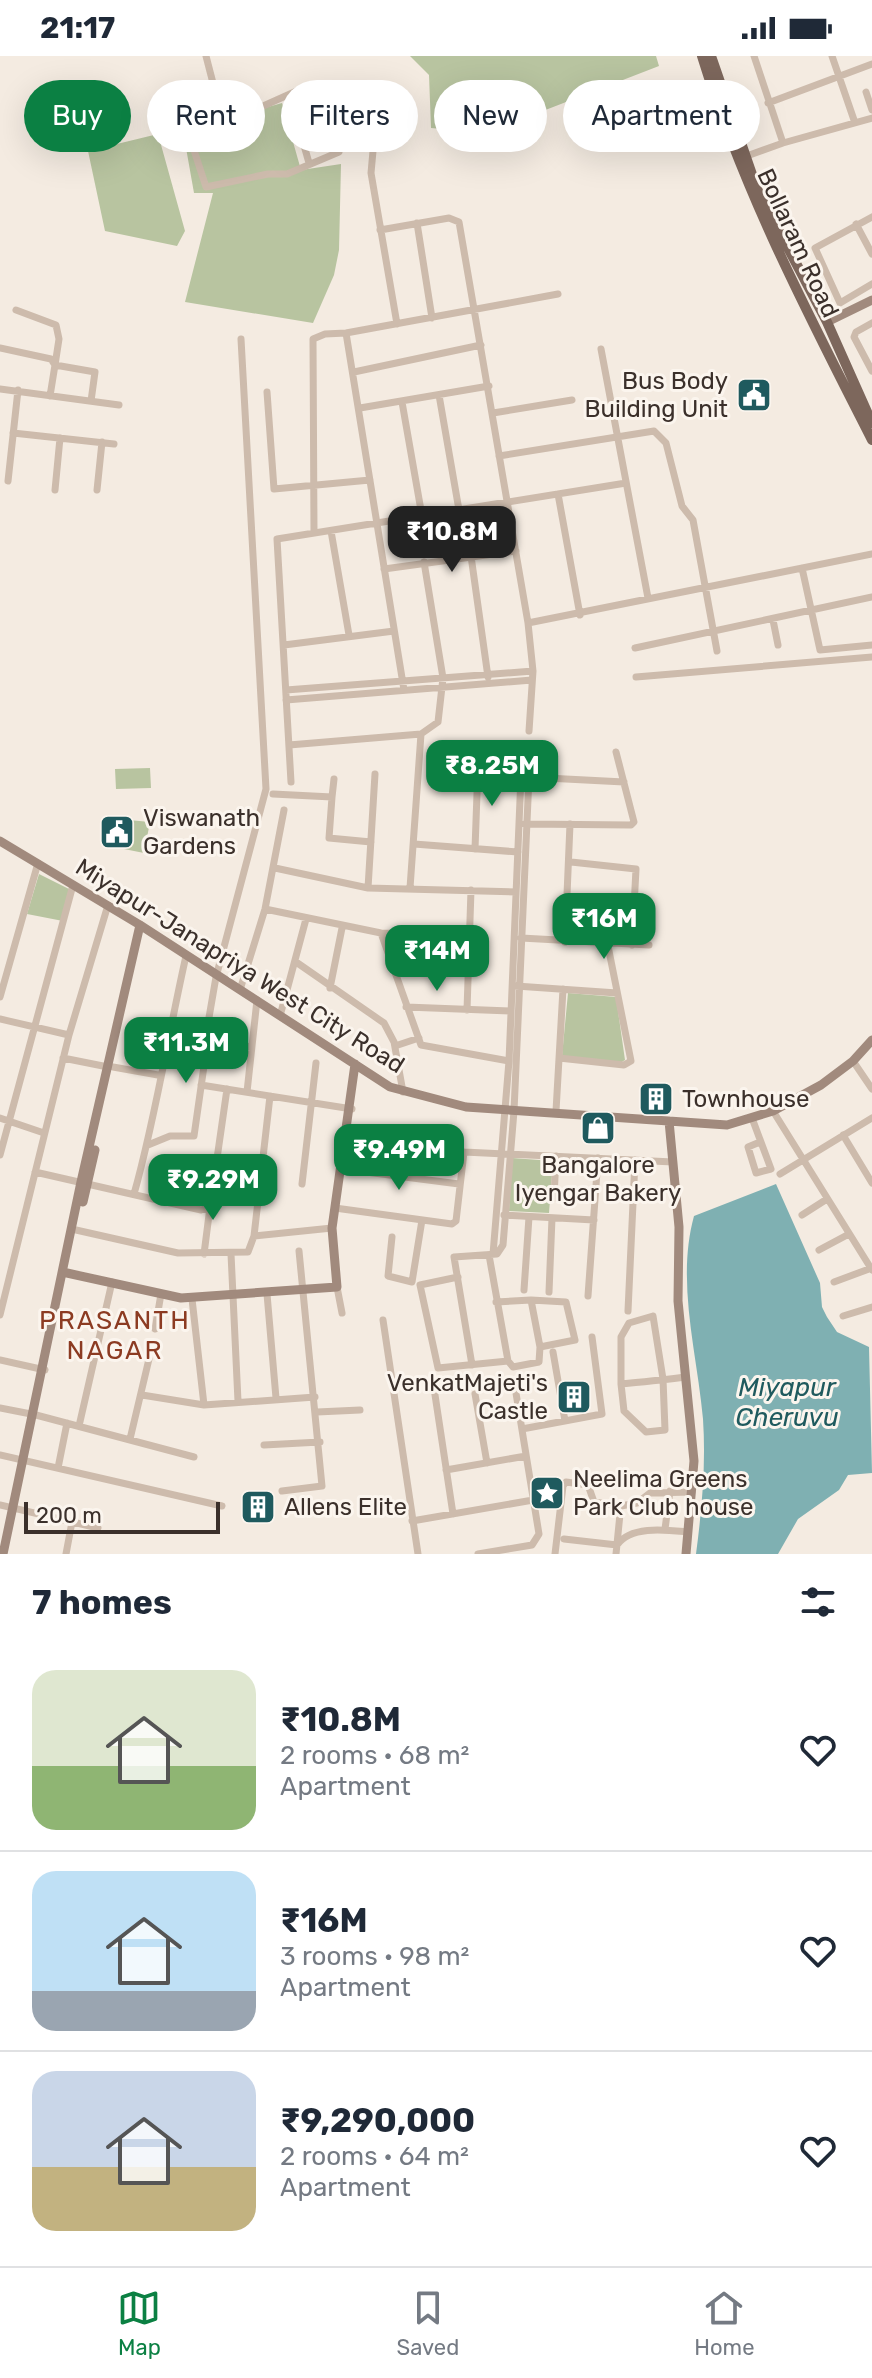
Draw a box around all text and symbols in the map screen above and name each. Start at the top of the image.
text: 21:17 [40,10,115,46]
chip: Buy [24,80,131,152]
chip: Rent [147,80,265,152]
chip: Filters [281,80,418,152]
chip: New [434,80,547,152]
chip: Apartment [563,80,760,152]
street label: Bollaram Road [751,164,845,322]
place label: Bus Body Building Unit [584,367,728,423]
public building icon: Bus Body Building Unit [735,376,773,414]
pin: ₹10.8M [387,506,517,574]
text: ₹10.8M [406,516,498,547]
pin: ₹8.25M [427,740,557,808]
text: ₹8.25M [444,750,540,781]
place label: Viswanath Gardens [143,804,260,860]
public building icon: Viswanath Gardens [98,813,136,851]
street label: Miyapur-Janapriya West City Road [71,853,409,1079]
pin: ₹16M [557,893,651,961]
text: ₹16M [571,903,637,934]
pin: ₹14M [390,925,484,993]
text: ₹14M [403,935,471,966]
pin: ₹11.3M [121,1017,251,1085]
text: ₹11.3M [142,1027,230,1058]
building icon: Townhouse [637,1080,675,1118]
place label: Townhouse [682,1085,809,1113]
shop icon: Bangalore Iyengar Bakery [579,1109,617,1147]
pin: ₹9.49M [334,1124,464,1192]
text: ₹9.49M [352,1134,446,1165]
place label: Bangalore Iyengar Bakery [515,1151,681,1207]
pin: ₹9.29M [148,1154,278,1222]
text: ₹9.29M [166,1164,260,1195]
district label: PRASANTH NAGAR [39,1305,191,1366]
place label: VenkatMajeti's Castle [387,1369,548,1425]
water label: Miyapur Cheruvu [735,1372,839,1433]
building icon: VenkatMajeti's Castle [555,1378,593,1416]
place label: Neelima Greens Park Club house [573,1465,754,1521]
place icon: Neelima Greens Park Club house [528,1474,566,1512]
building icon: Allens Elite [239,1488,277,1526]
place label: Allens Elite [284,1493,407,1521]
scale bar [24,1498,220,1534]
text: 200 m [36,1502,102,1529]
icon: filters [796,1580,840,1624]
text: 7 homes [32,1582,172,1623]
text: ₹10.8M [280,1699,401,1740]
icon: home [96,1702,192,1798]
icon: heart [796,1728,840,1772]
text: 2 rooms · 68 m² [280,1740,469,1771]
text: Apartment [280,1771,411,1802]
text: ₹16M [280,1900,368,1941]
icon: home [96,1903,192,1999]
icon: heart [796,1929,840,1973]
text: 3 rooms · 98 m² [280,1941,469,1972]
text: Apartment [280,1972,411,2003]
text: ₹9,290,000 [280,2100,475,2141]
icon: home [96,2103,192,2199]
icon: heart [796,2129,840,2173]
text: 2 rooms · 64 m² [280,2141,469,2172]
text: Apartment [280,2172,411,2203]
tab: Map [117,2286,161,2361]
tab: Saved [396,2286,459,2361]
tab: Home [694,2286,754,2361]

